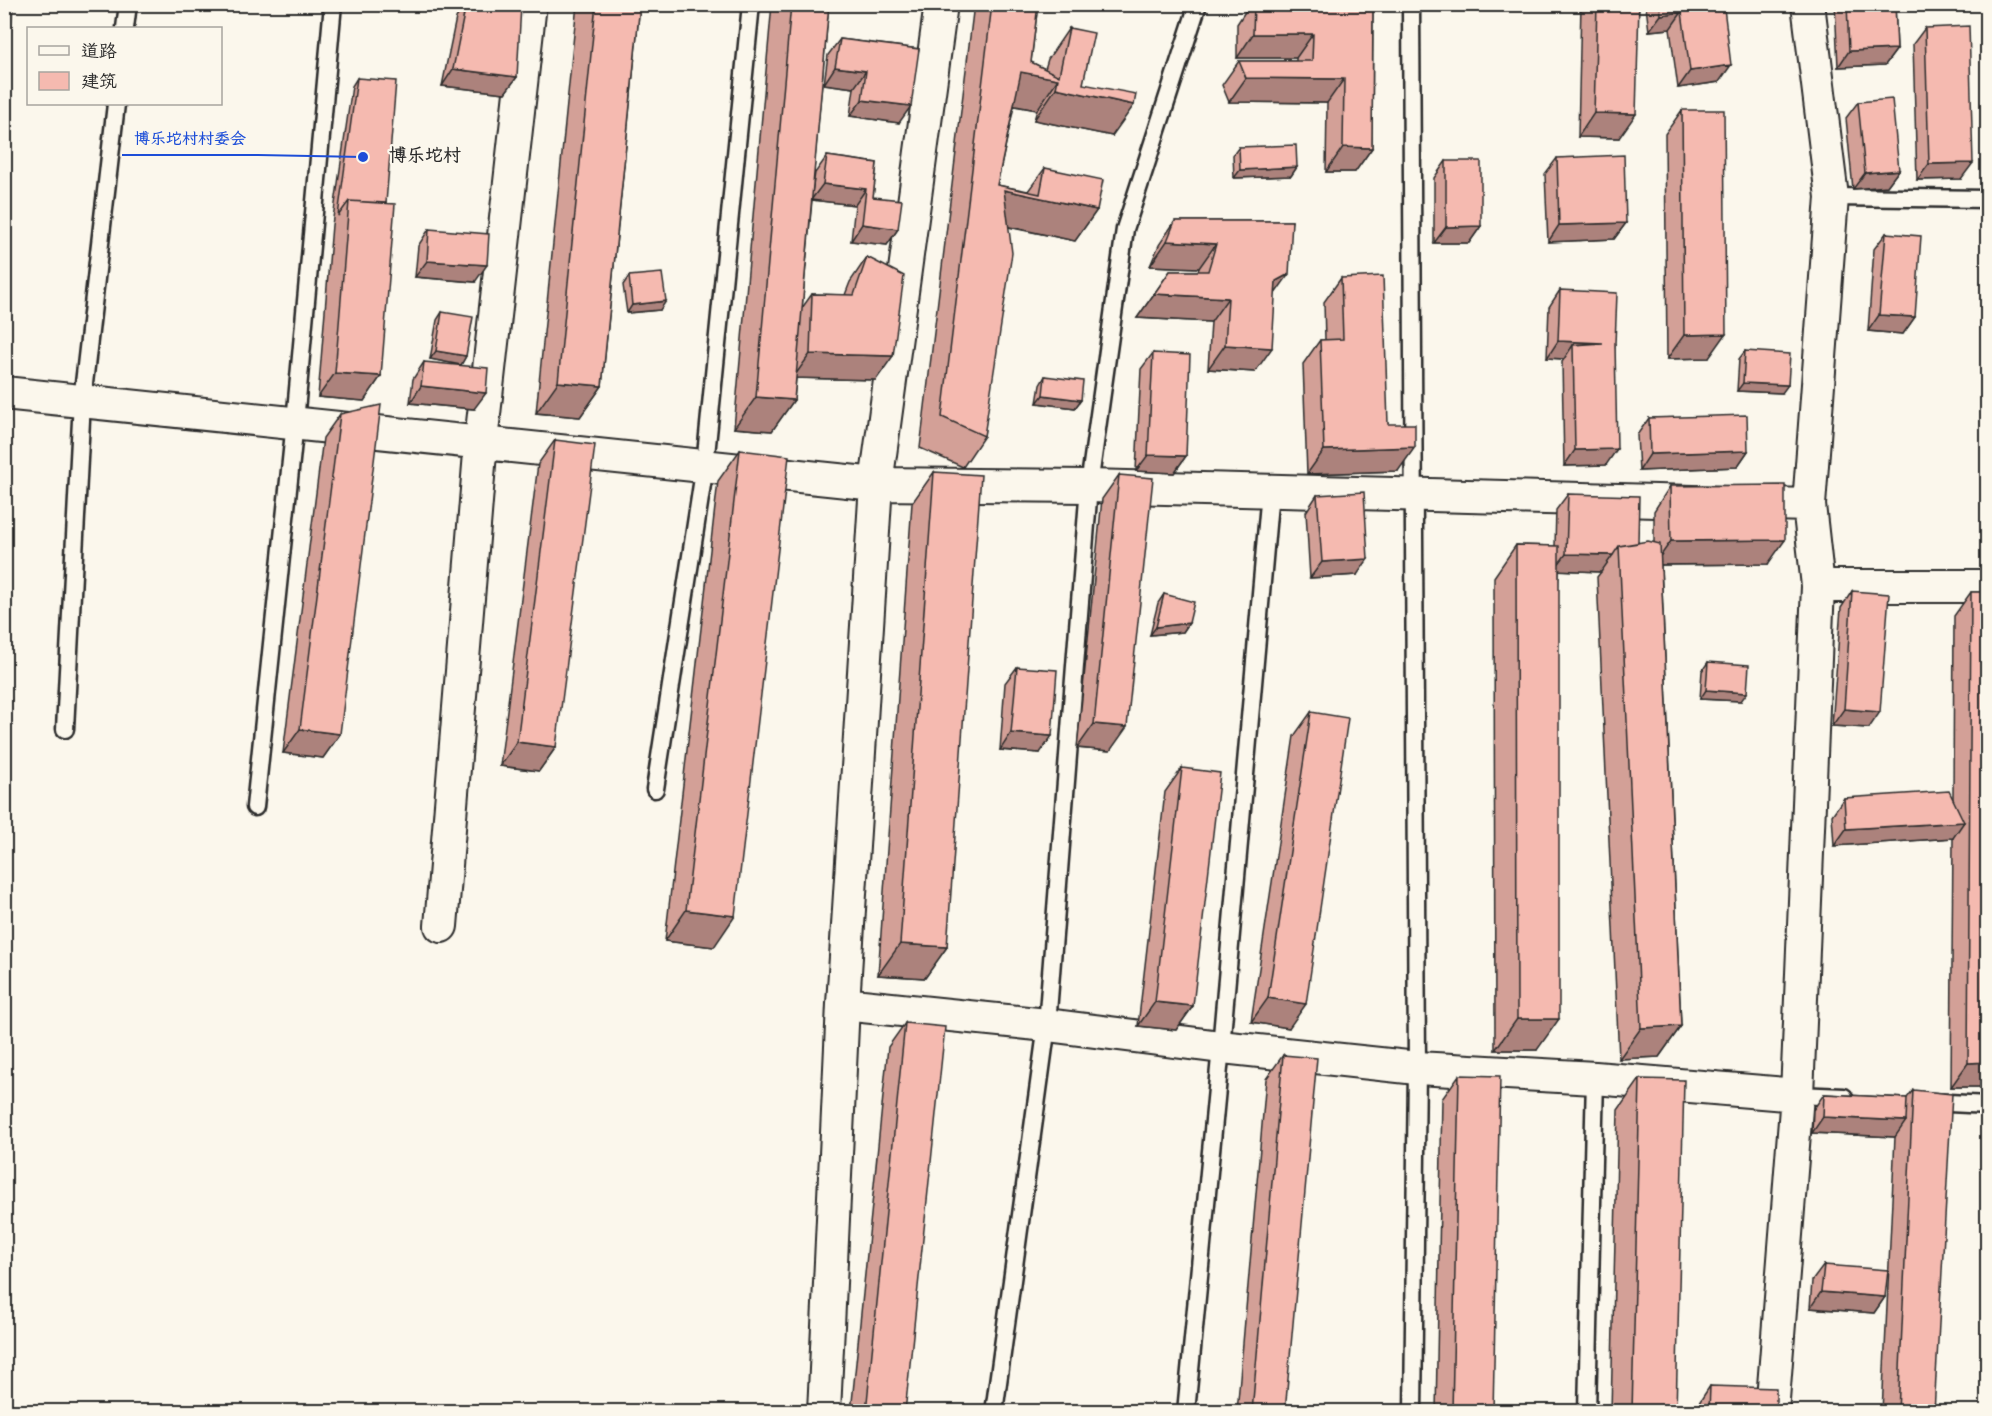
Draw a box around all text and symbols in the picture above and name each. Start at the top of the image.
legend [27,27,222,105]
text: 道路 [81,39,117,63]
text: 建筑 [81,69,117,93]
callout: 博乐坨村村委会 [122,121,258,155]
text: 博乐坨村村委会 [134,128,246,149]
district label: 博乐坨村 [389,143,461,167]

